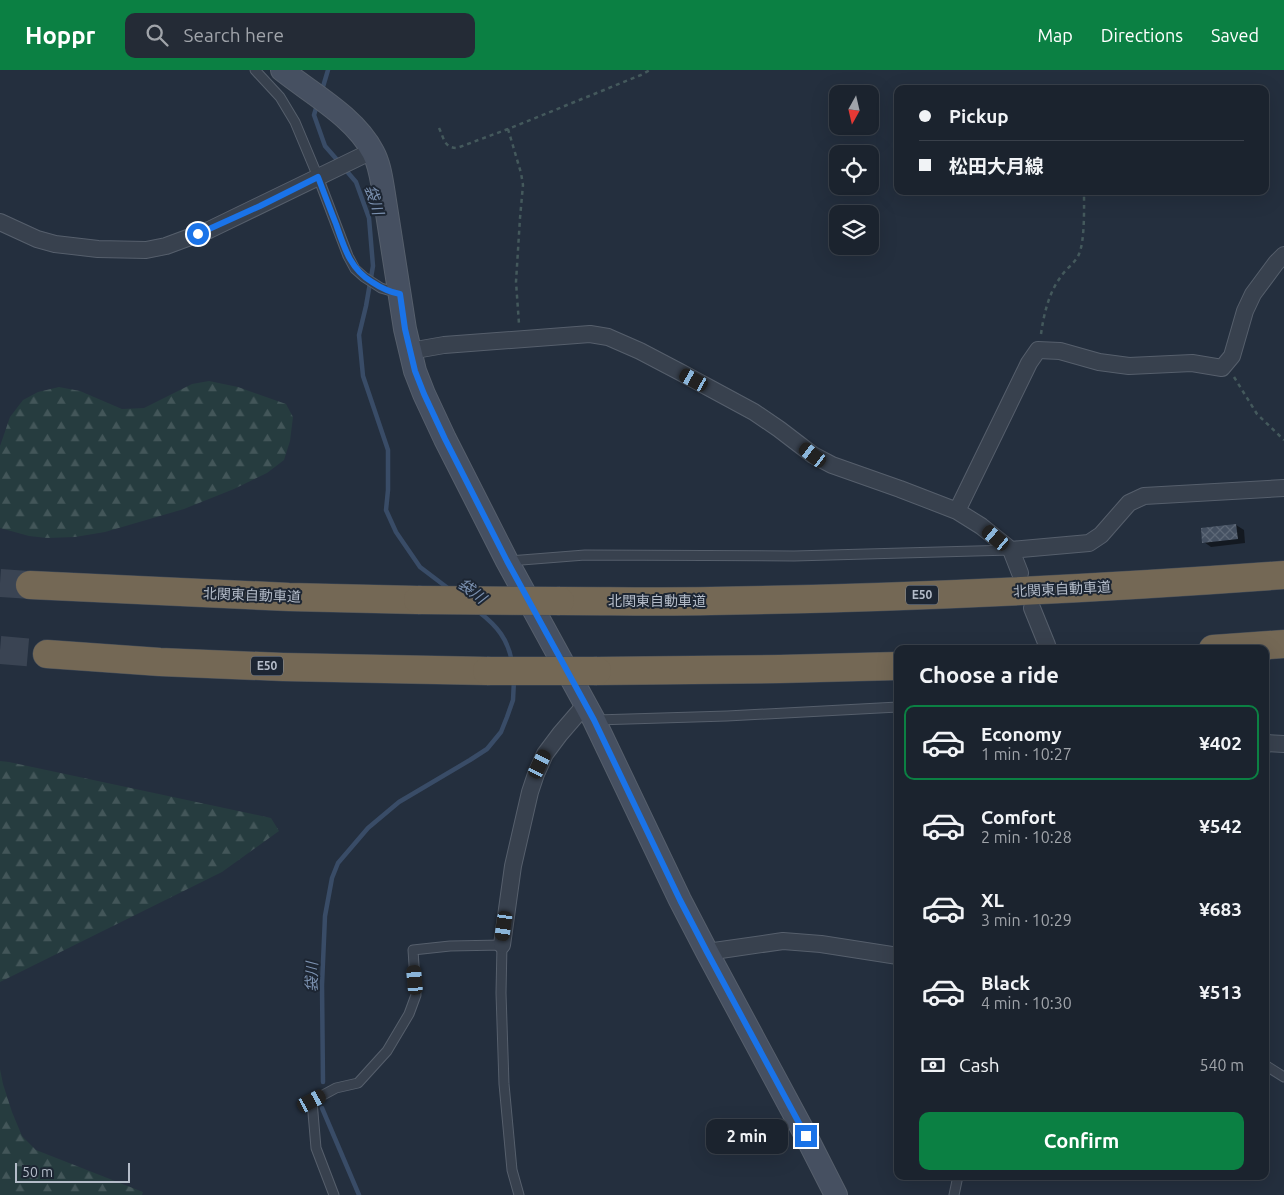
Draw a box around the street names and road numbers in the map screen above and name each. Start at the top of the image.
street label: 北関東自動車道 [1013,578,1111,600]
street label: 北関東自動車道 [203,585,301,605]
road number: E50 [906,586,938,604]
street label: 北関東自動車道 [608,593,706,609]
road number: E50 [251,656,283,676]

